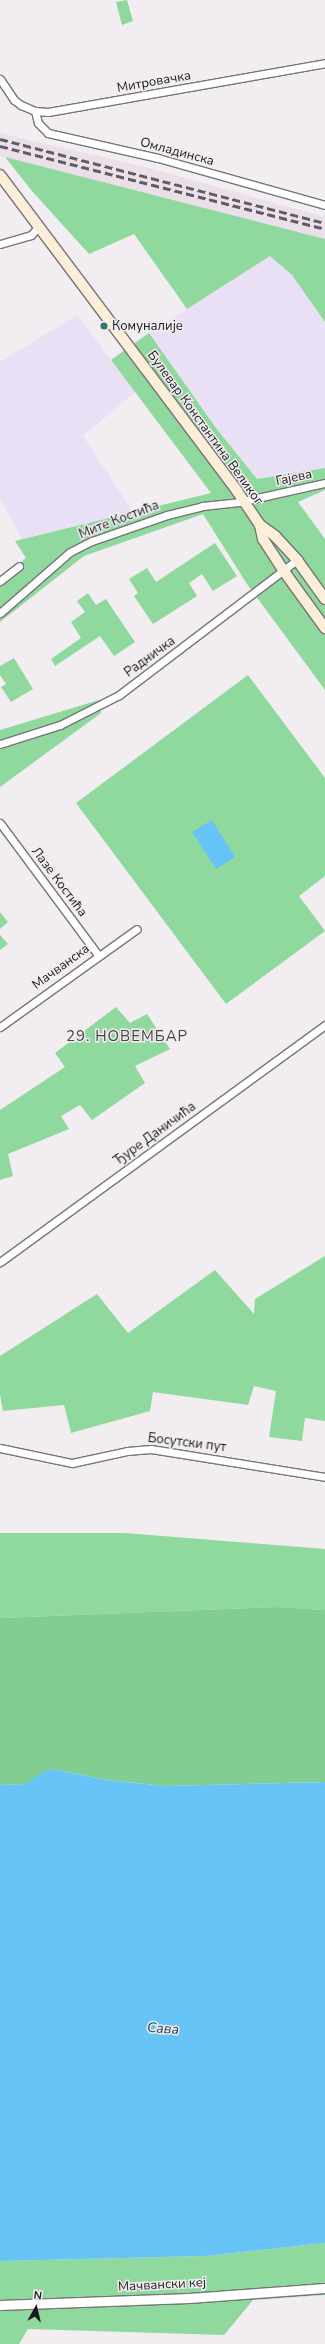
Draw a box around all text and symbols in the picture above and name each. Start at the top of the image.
street label: Митровачка [116,68,192,96]
street label: Омладинска [138,135,216,169]
place label: Комуналије [112,318,183,334]
marker: Комуналије [99,321,109,331]
street label: Булевар Константина Великог [144,348,266,508]
street label: Гајева [274,467,314,489]
street label: Мите Костића [77,498,161,542]
street label: Радничка [122,633,178,681]
street label: Лазе Костића [28,844,90,920]
street label: Мачванска [29,941,93,993]
district label: 29. НОВЕМБАР [66,1028,188,1046]
street label: Ђуре Даничића [111,1099,199,1169]
street label: Босутски пут [147,1430,227,1456]
water label: Сава [146,2020,180,2038]
street label: Мачвански кеј [118,2275,206,2295]
north arrow [16,2288,56,2328]
text: N [33,2288,43,2304]

